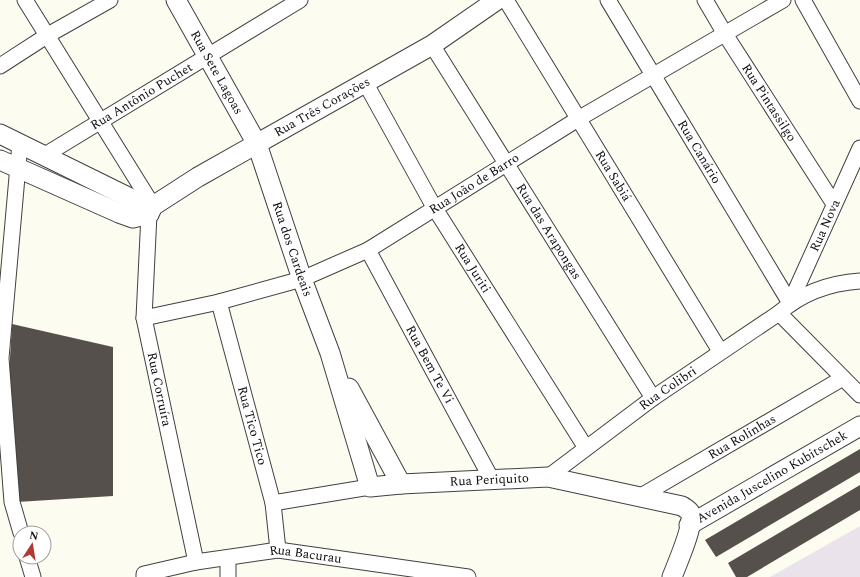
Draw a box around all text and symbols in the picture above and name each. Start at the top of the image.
street label: Rua Sete Lagoas [185,27,248,118]
street label: Rua Antônio Puchet [87,57,197,135]
street label: Rua Pintassilgo [736,60,802,146]
street label: Rua Três Corações [270,72,374,142]
street label: Rua Canário [672,116,726,188]
street label: Rua Sabiá [590,146,637,206]
street label: Rua João de Barro [425,148,523,220]
street label: Rua das Arapongas [511,179,587,284]
street label: Rua Nova [804,196,846,255]
street label: Rua dos Cardeais [267,199,318,300]
street label: Rua Juriti [449,239,496,297]
street label: Rua Bem Te Vi [400,322,459,407]
street label: Rua Corruíra [142,350,177,429]
street label: Rua Colibri [635,361,701,415]
street label: Rua Tico Tico [232,384,272,467]
street label: Rua Rolinhas [704,409,780,465]
street label: Avenida Juscelino Kubitschek [693,425,851,529]
street label: Rua Periquito [449,468,529,492]
north arrow [12,525,52,565]
text: N [28,526,40,545]
street label: Rua Bacurau [268,540,343,569]

